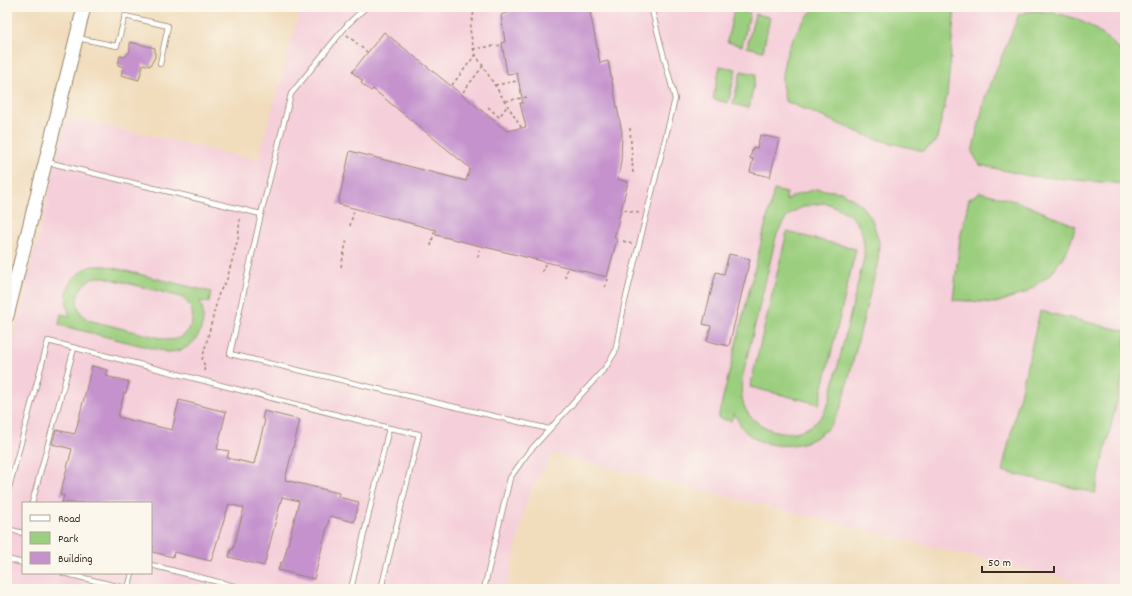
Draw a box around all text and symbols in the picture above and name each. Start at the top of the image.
legend [22,502,152,574]
text: Road [58,511,80,528]
text: Park [58,531,79,548]
scale bar [982,548,1054,574]
text: Building [58,551,93,568]
text: 50 m [988,555,1011,572]

